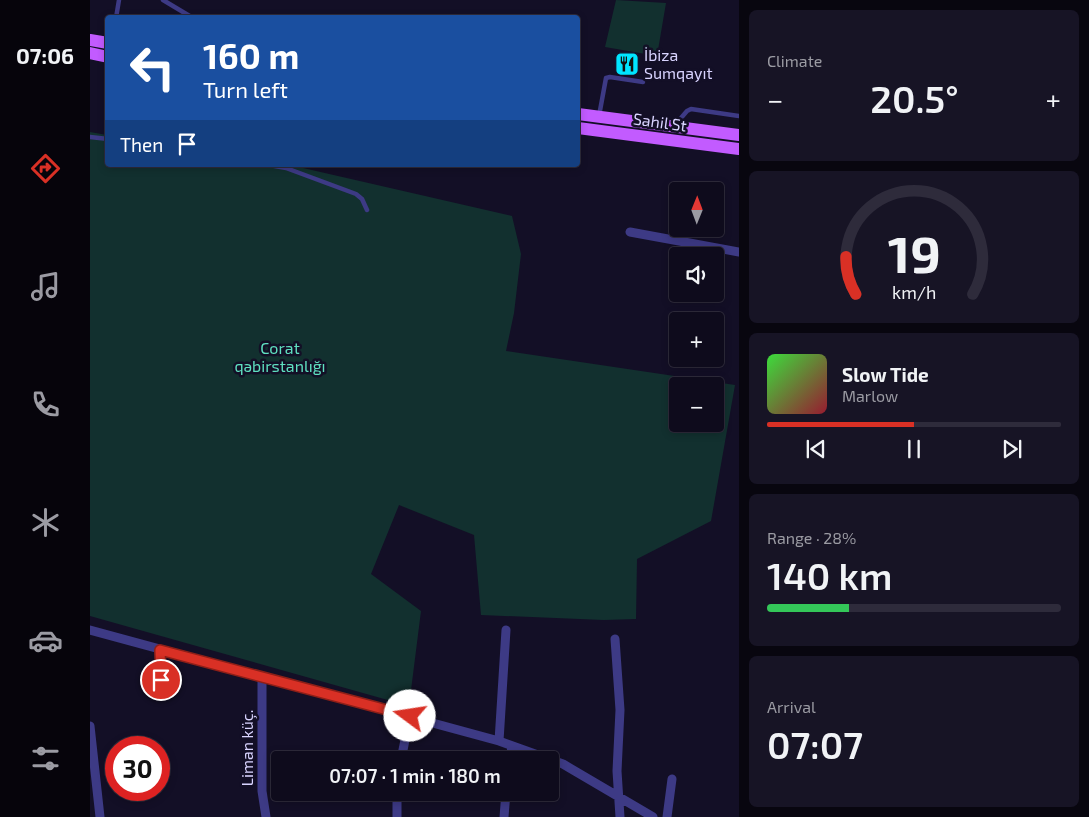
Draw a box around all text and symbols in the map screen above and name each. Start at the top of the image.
text: 160 m [203,34,299,76]
icon: left [120,35,185,100]
text: 07:06 [16,42,74,68]
place label: İbiza Sumqayıt [644,45,713,82]
restaurant icon: İbiza Sumqayıt [614,51,640,77]
text: Climate [767,51,822,70]
text: 20.5° [870,75,959,121]
text: Turn left [203,76,288,102]
text: − [767,82,783,116]
text: + [1046,82,1061,116]
street label: Sahil St [632,108,688,135]
icon: arrive [173,130,201,158]
text: Then [120,133,163,156]
icon: directions [28,151,63,186]
north arrow [669,182,724,238]
map controls [669,182,724,432]
text: 19 [887,221,941,283]
button: sound [669,247,724,302]
icon: music [28,269,63,304]
text: km/h [892,281,936,303]
button: + [669,312,724,367]
park label: Corat qəbirstanlığı [234,338,326,375]
text: Slow Tide [842,363,929,386]
button: − [669,377,724,432]
text: Marlow [842,386,898,405]
icon: phone [28,387,63,422]
icon: previous [802,435,830,463]
icon: pause [900,435,928,463]
icon: next [998,435,1026,463]
icon: climate [28,505,63,540]
text: Range · 28% [767,528,856,547]
text: 140 km [767,552,892,598]
icon: car [28,623,63,658]
pin [140,659,182,701]
icon: arrive [147,666,175,694]
position arrow [383,689,435,741]
text: Arrival [767,697,816,716]
street label: Liman küç. [237,710,257,786]
text: 07:07 [767,721,863,767]
speed limit sign: 30 [105,736,170,801]
icon: filters [28,741,63,776]
text: 07:07 · 1 min · 180 m [329,764,501,787]

